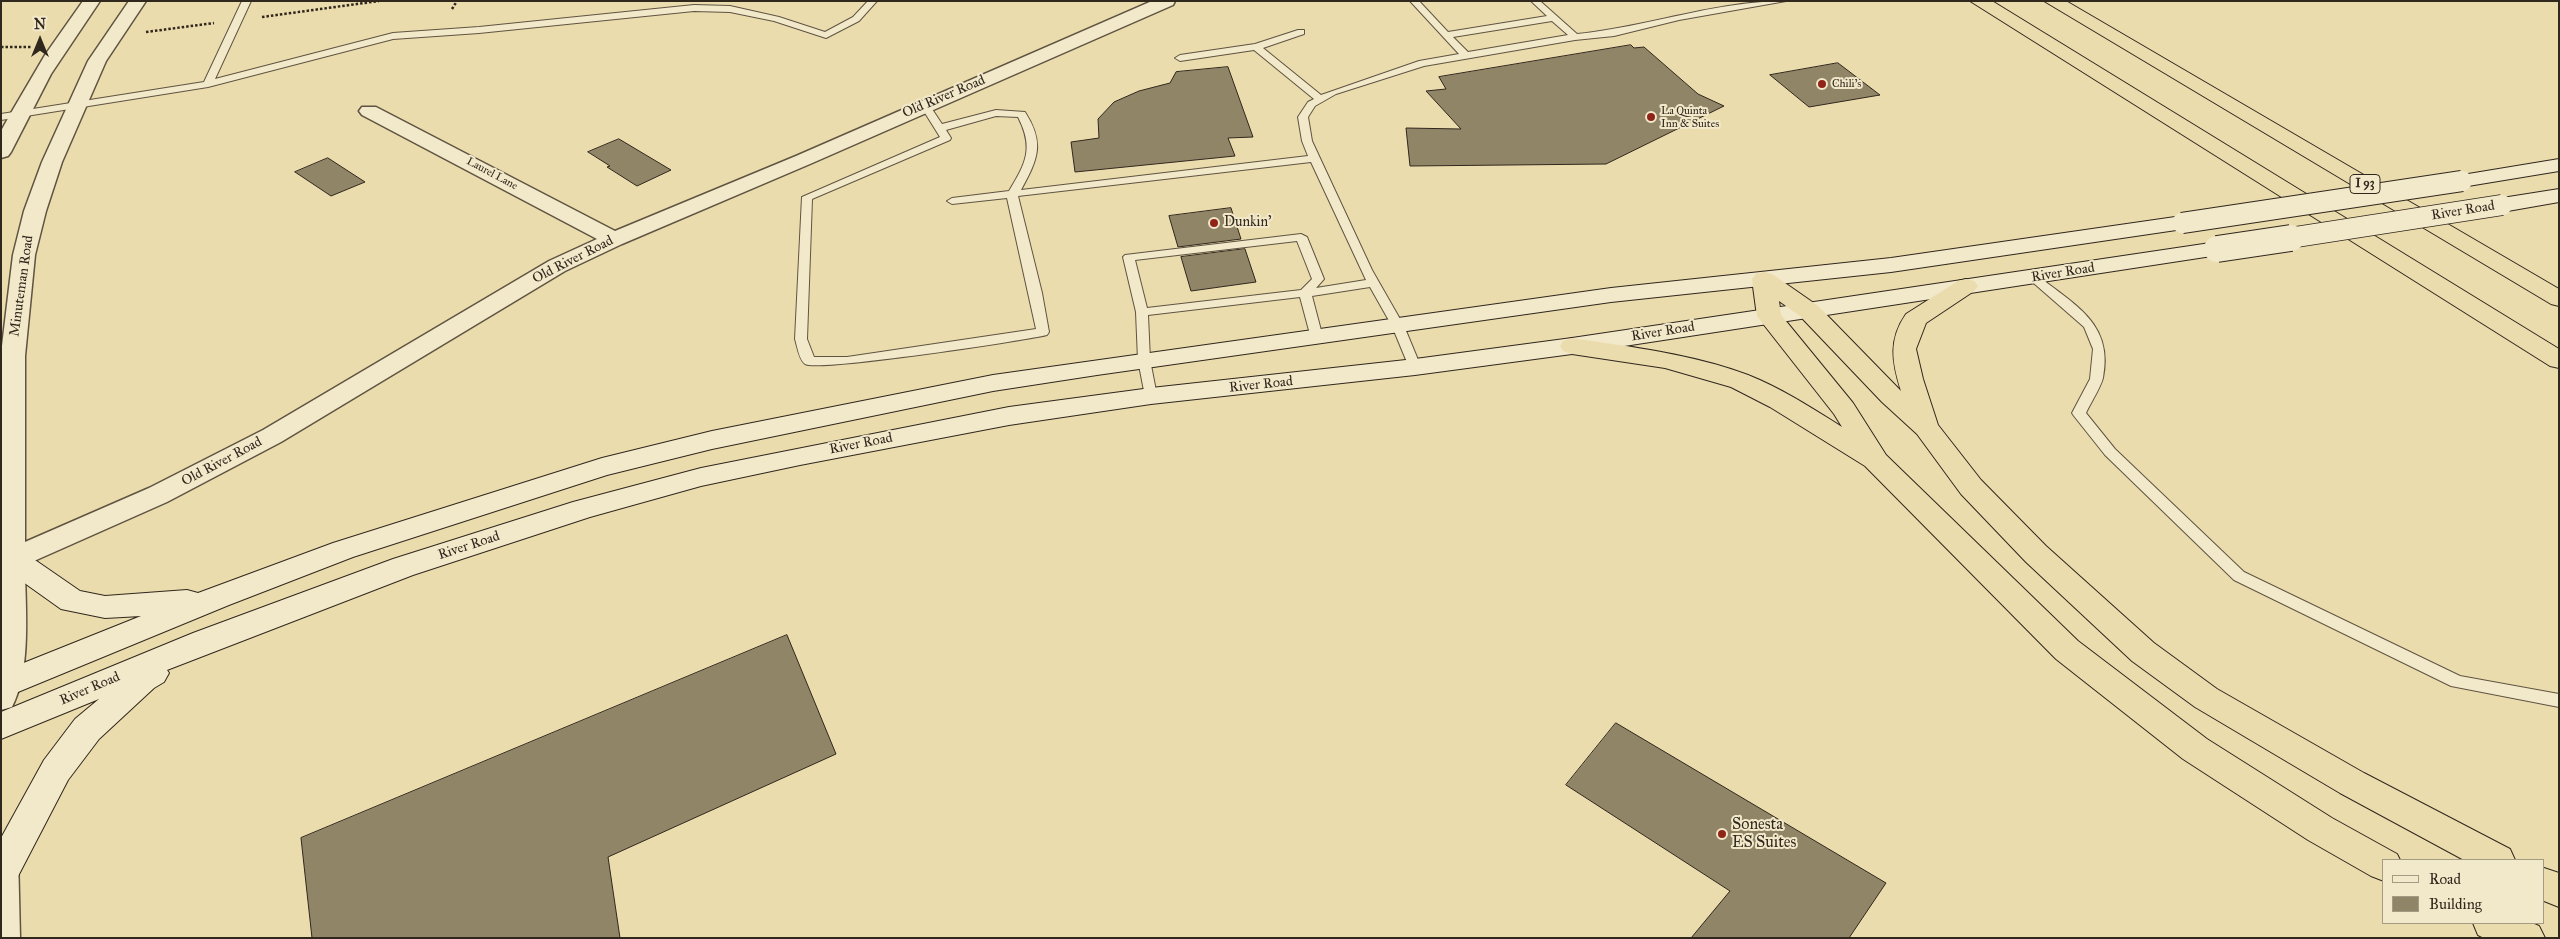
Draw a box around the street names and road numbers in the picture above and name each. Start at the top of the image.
street label: Old River Road [900,72,988,122]
street label: Laurel Lane [464,155,520,193]
road number: I 93 [2350,174,2380,193]
street label: River Road [2430,198,2496,224]
street label: Old River Road [530,232,616,288]
street label: Minuteman Road [7,234,37,338]
street label: River Road [2030,260,2096,286]
street label: River Road [1630,319,1696,345]
street label: River Road [1228,373,1294,397]
street label: River Road [828,430,894,458]
street label: Old River Road [179,434,265,490]
street label: River Road [436,528,502,564]
street label: River Road [57,669,123,709]

